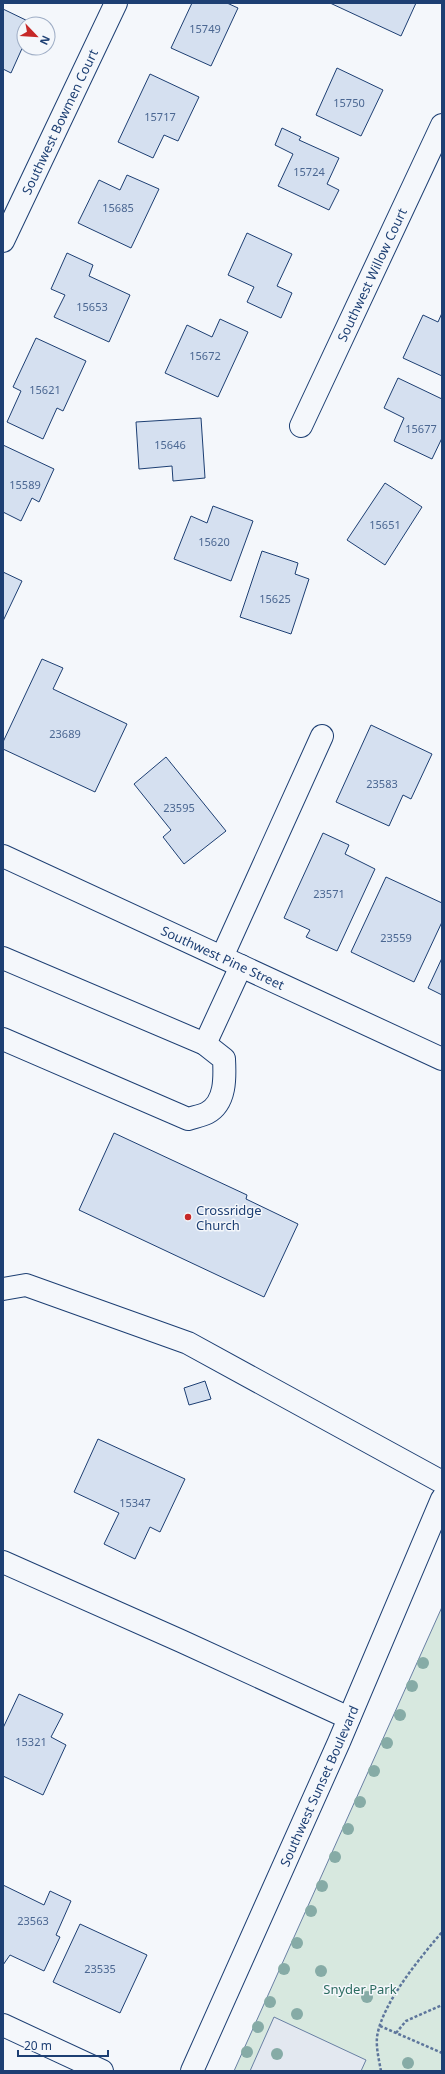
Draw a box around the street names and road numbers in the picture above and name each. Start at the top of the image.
street label: Southwest Bowmen Court [17,46,102,197]
street label: Southwest Willow Court [333,205,411,344]
street label: Southwest Pine Street [158,921,288,994]
street label: Southwest Sunset Boulevard [275,1703,362,1869]

